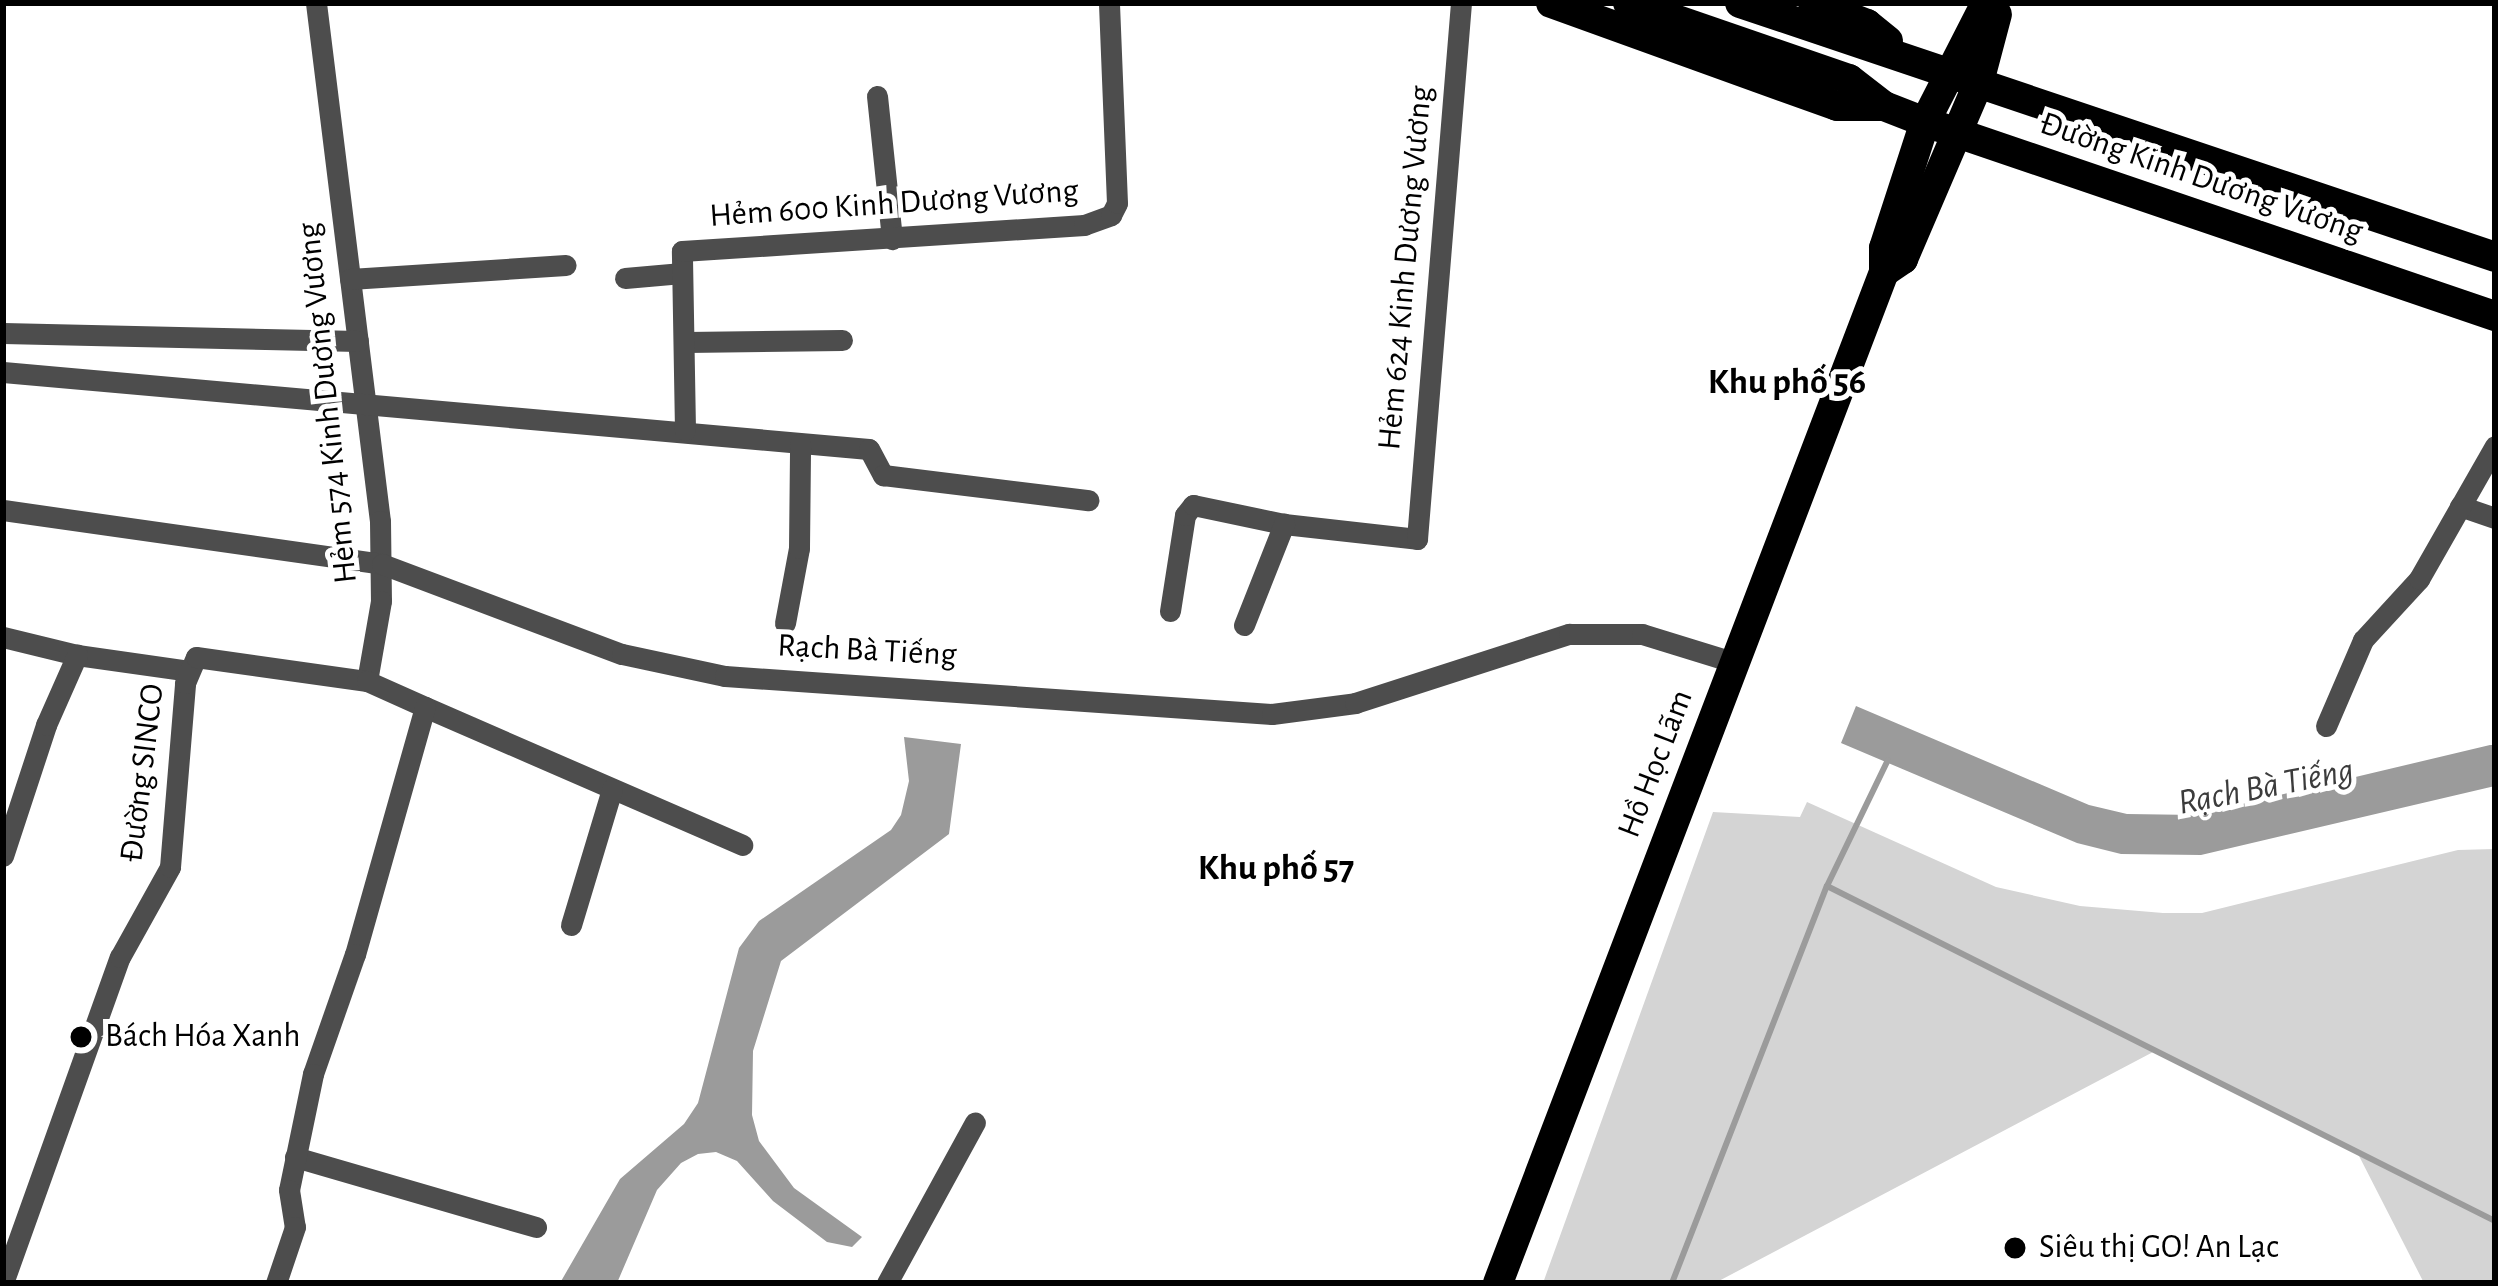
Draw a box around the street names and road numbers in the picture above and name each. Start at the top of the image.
street label: Hẻm 624 Kinh Dương Vương [1370,84,1442,452]
street label: Đường Kinh Dương Vương [2034,104,2368,252]
street label: Hẻm 600 Kinh Dương Vương [708,171,1080,237]
street label: Hẻm 574 Kinh Dương Vương [289,221,367,585]
street label: Rạch Bà Tiếng [777,627,957,675]
street label: Đường SINCO [112,682,174,864]
street label: Hồ Học Lãm [1610,685,1702,843]

